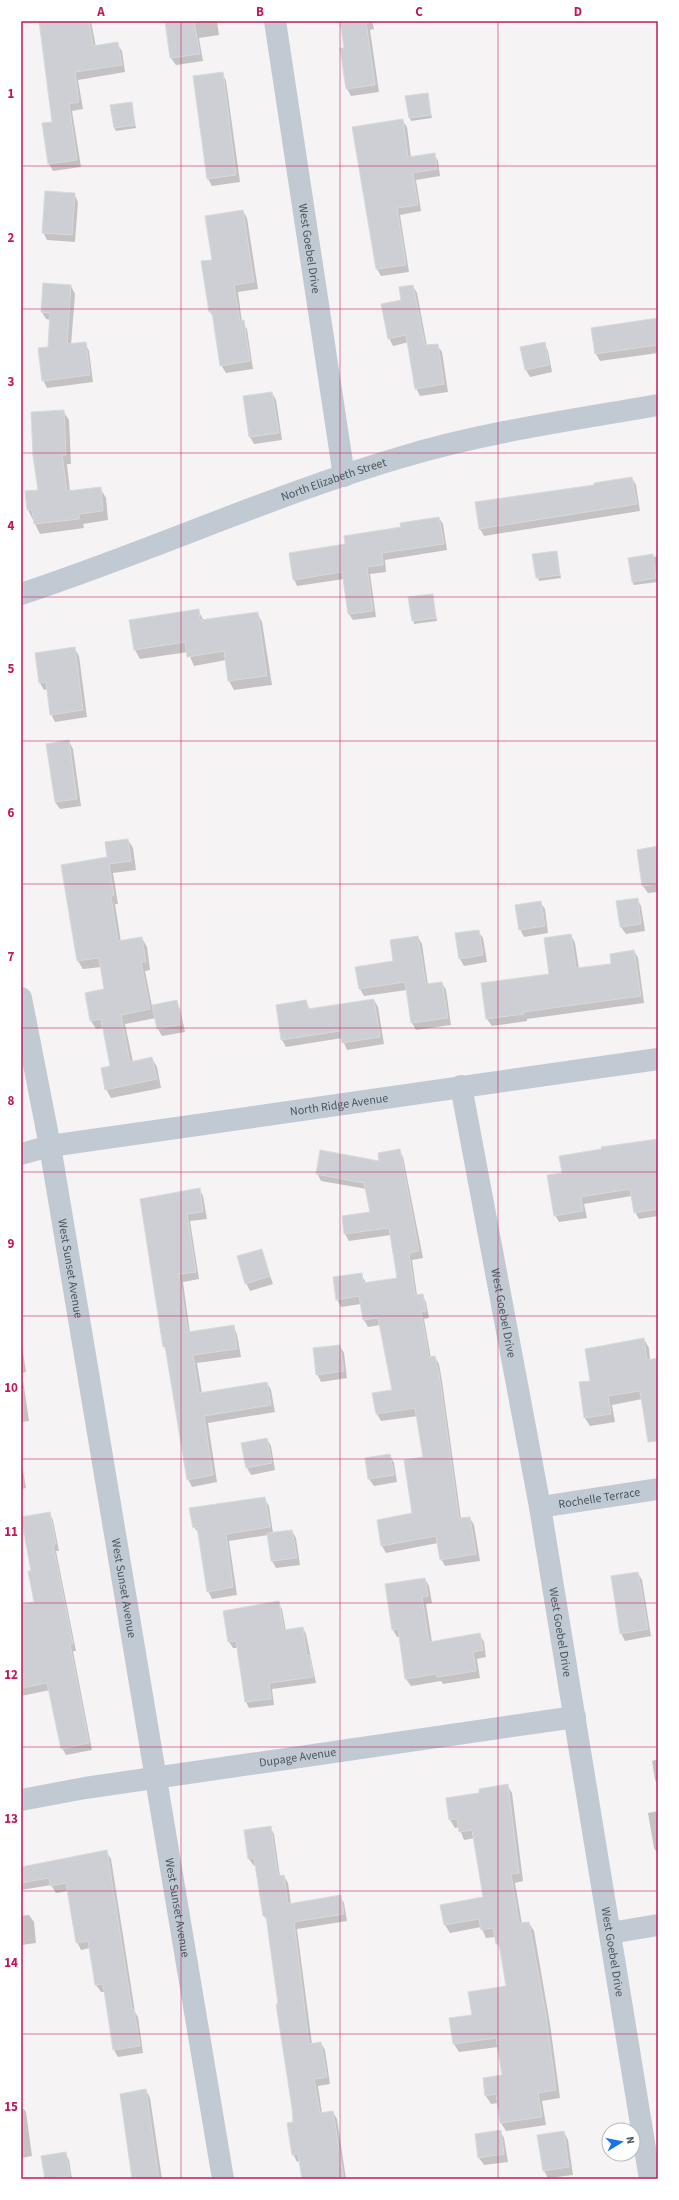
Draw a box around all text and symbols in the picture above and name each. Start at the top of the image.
text: A [96,3,105,21]
text: B [256,3,264,21]
text: C [415,3,423,21]
text: D [574,3,582,21]
text: 1 [8,85,15,103]
street label: West Goebel Drive [294,202,324,295]
text: 2 [8,229,15,247]
text: 3 [8,373,15,391]
street label: North Elizabeth Street [279,454,389,506]
text: 4 [8,517,15,535]
text: 5 [8,660,15,678]
text: 6 [8,804,15,822]
text: 7 [8,948,15,966]
street label: North Ridge Avenue [289,1090,389,1121]
text: 8 [8,1092,15,1110]
street label: West Sunset Avenue [53,1218,87,1320]
text: 9 [8,1235,15,1253]
street label: West Goebel Drive [486,1267,520,1359]
text: 10 [4,1379,18,1397]
street label: Rochelle Terrace [557,1484,642,1513]
text: 11 [4,1523,18,1541]
street label: West Sunset Avenue [107,1537,140,1639]
street label: West Goebel Drive [544,1586,576,1678]
text: 12 [4,1666,18,1684]
street label: Dupage Avenue [258,1744,337,1772]
text: 13 [4,1810,18,1828]
street label: West Sunset Avenue [160,1857,194,1959]
street label: West Goebel Drive [597,1906,628,1998]
text: 14 [4,1954,18,1972]
text: 15 [4,2098,18,2116]
north arrow [601,2122,641,2162]
text: N [622,2135,638,2145]

